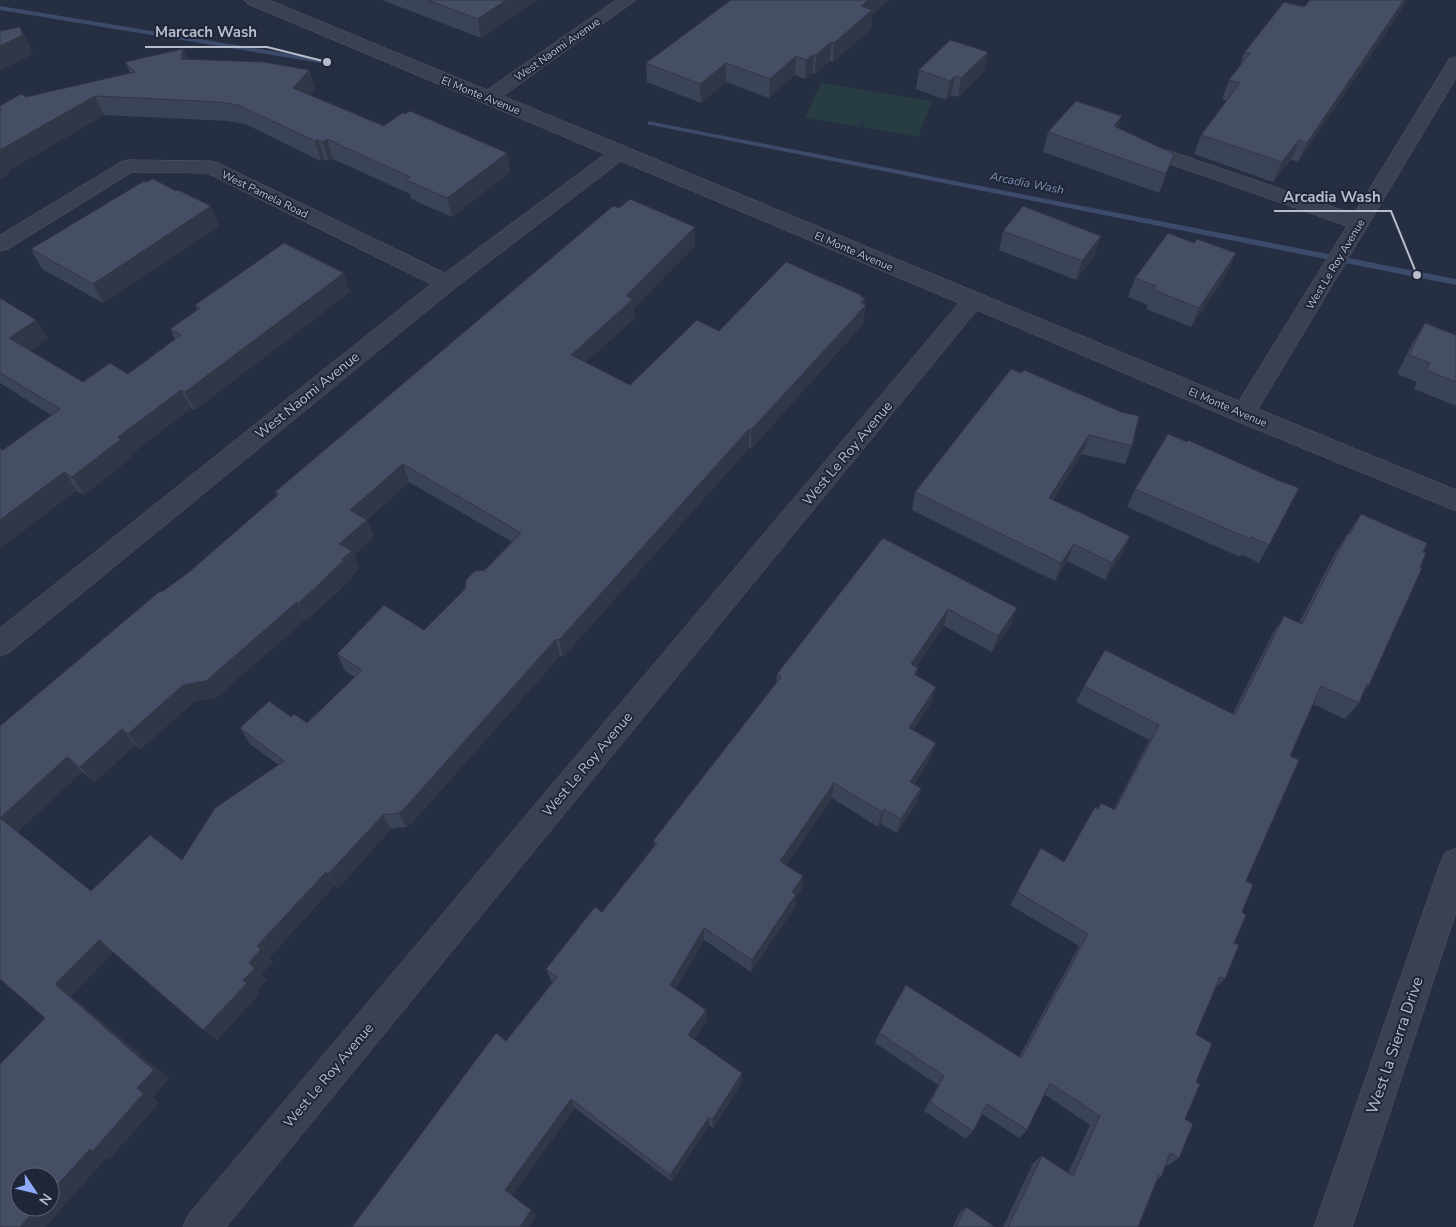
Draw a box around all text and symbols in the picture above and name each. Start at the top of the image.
street label: West Naomi Avenue [511,14,603,85]
callout: Marcach Wash [145,17,267,47]
text: Marcach Wash [155,22,257,42]
street label: El Monte Avenue [439,73,523,118]
street label: West Pamela Road [219,167,311,222]
water label: Arcadia Wash [987,168,1066,198]
callout: Arcadia Wash [1274,181,1391,211]
text: Arcadia Wash [1283,187,1381,207]
street label: West Le Roy Avenue [1302,216,1368,312]
street label: El Monte Avenue [812,228,896,275]
street label: West Naomi Avenue [251,347,364,443]
street label: El Monte Avenue [1186,384,1270,431]
street label: West Le Roy Avenue [798,397,897,510]
street label: West Le Roy Avenue [538,708,637,821]
street label: West la Sierra Drive [1361,974,1429,1117]
street label: West Le Roy Avenue [279,1019,378,1132]
north arrow [10,1167,60,1217]
text: N [34,1189,56,1209]

